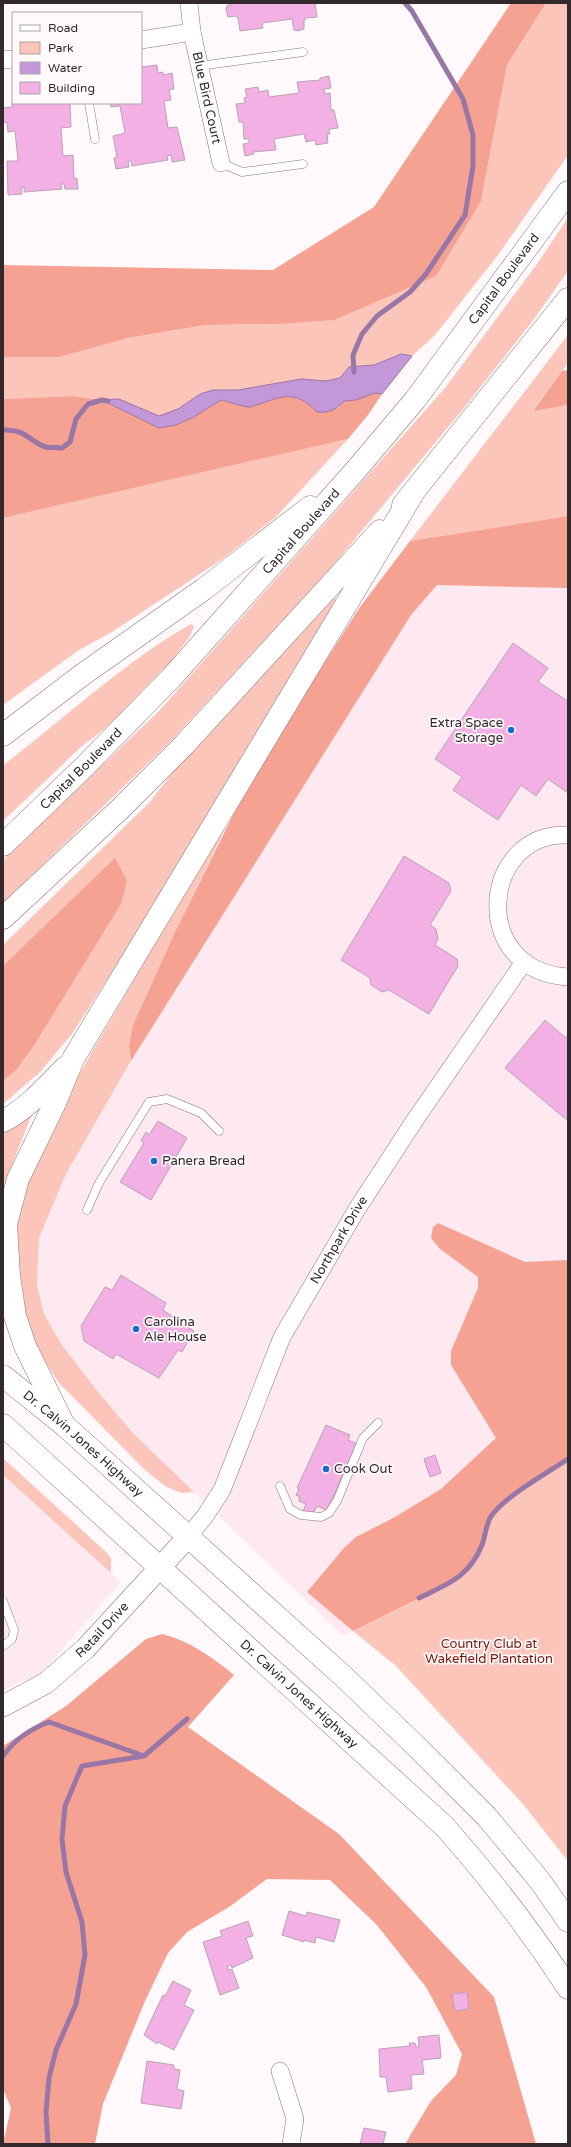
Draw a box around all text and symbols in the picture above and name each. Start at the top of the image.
legend [12,12,142,104]
text: Road [48,21,78,35]
text: Park [48,41,74,55]
street label: Blue Bird Court [189,50,225,145]
text: Water [48,61,83,75]
text: Building [48,81,95,95]
street label: Capital Boulevard [465,230,543,328]
street label: Capital Boulevard [259,485,344,578]
place label: Extra Space Storage [429,715,503,746]
street label: Capital Boulevard [37,725,125,813]
marker: Extra Space Storage [506,725,516,735]
place label: Panera Bread [162,1153,245,1169]
marker: Panera Bread [149,1156,159,1166]
street label: Northpark Drive [307,1193,371,1287]
place label: Carolina Ale House [144,1314,207,1345]
marker: Carolina Ale House [131,1324,141,1334]
street label: Dr. Calvin Jones Highway [20,1387,147,1500]
place label: Cook Out [334,1461,392,1477]
marker: Cook Out [321,1464,331,1474]
street label: Retail Drive [72,1599,132,1662]
street label: Dr. Calvin Jones Highway [236,1636,361,1752]
park label: Country Club at Wakefield Plantation [425,1636,553,1667]

